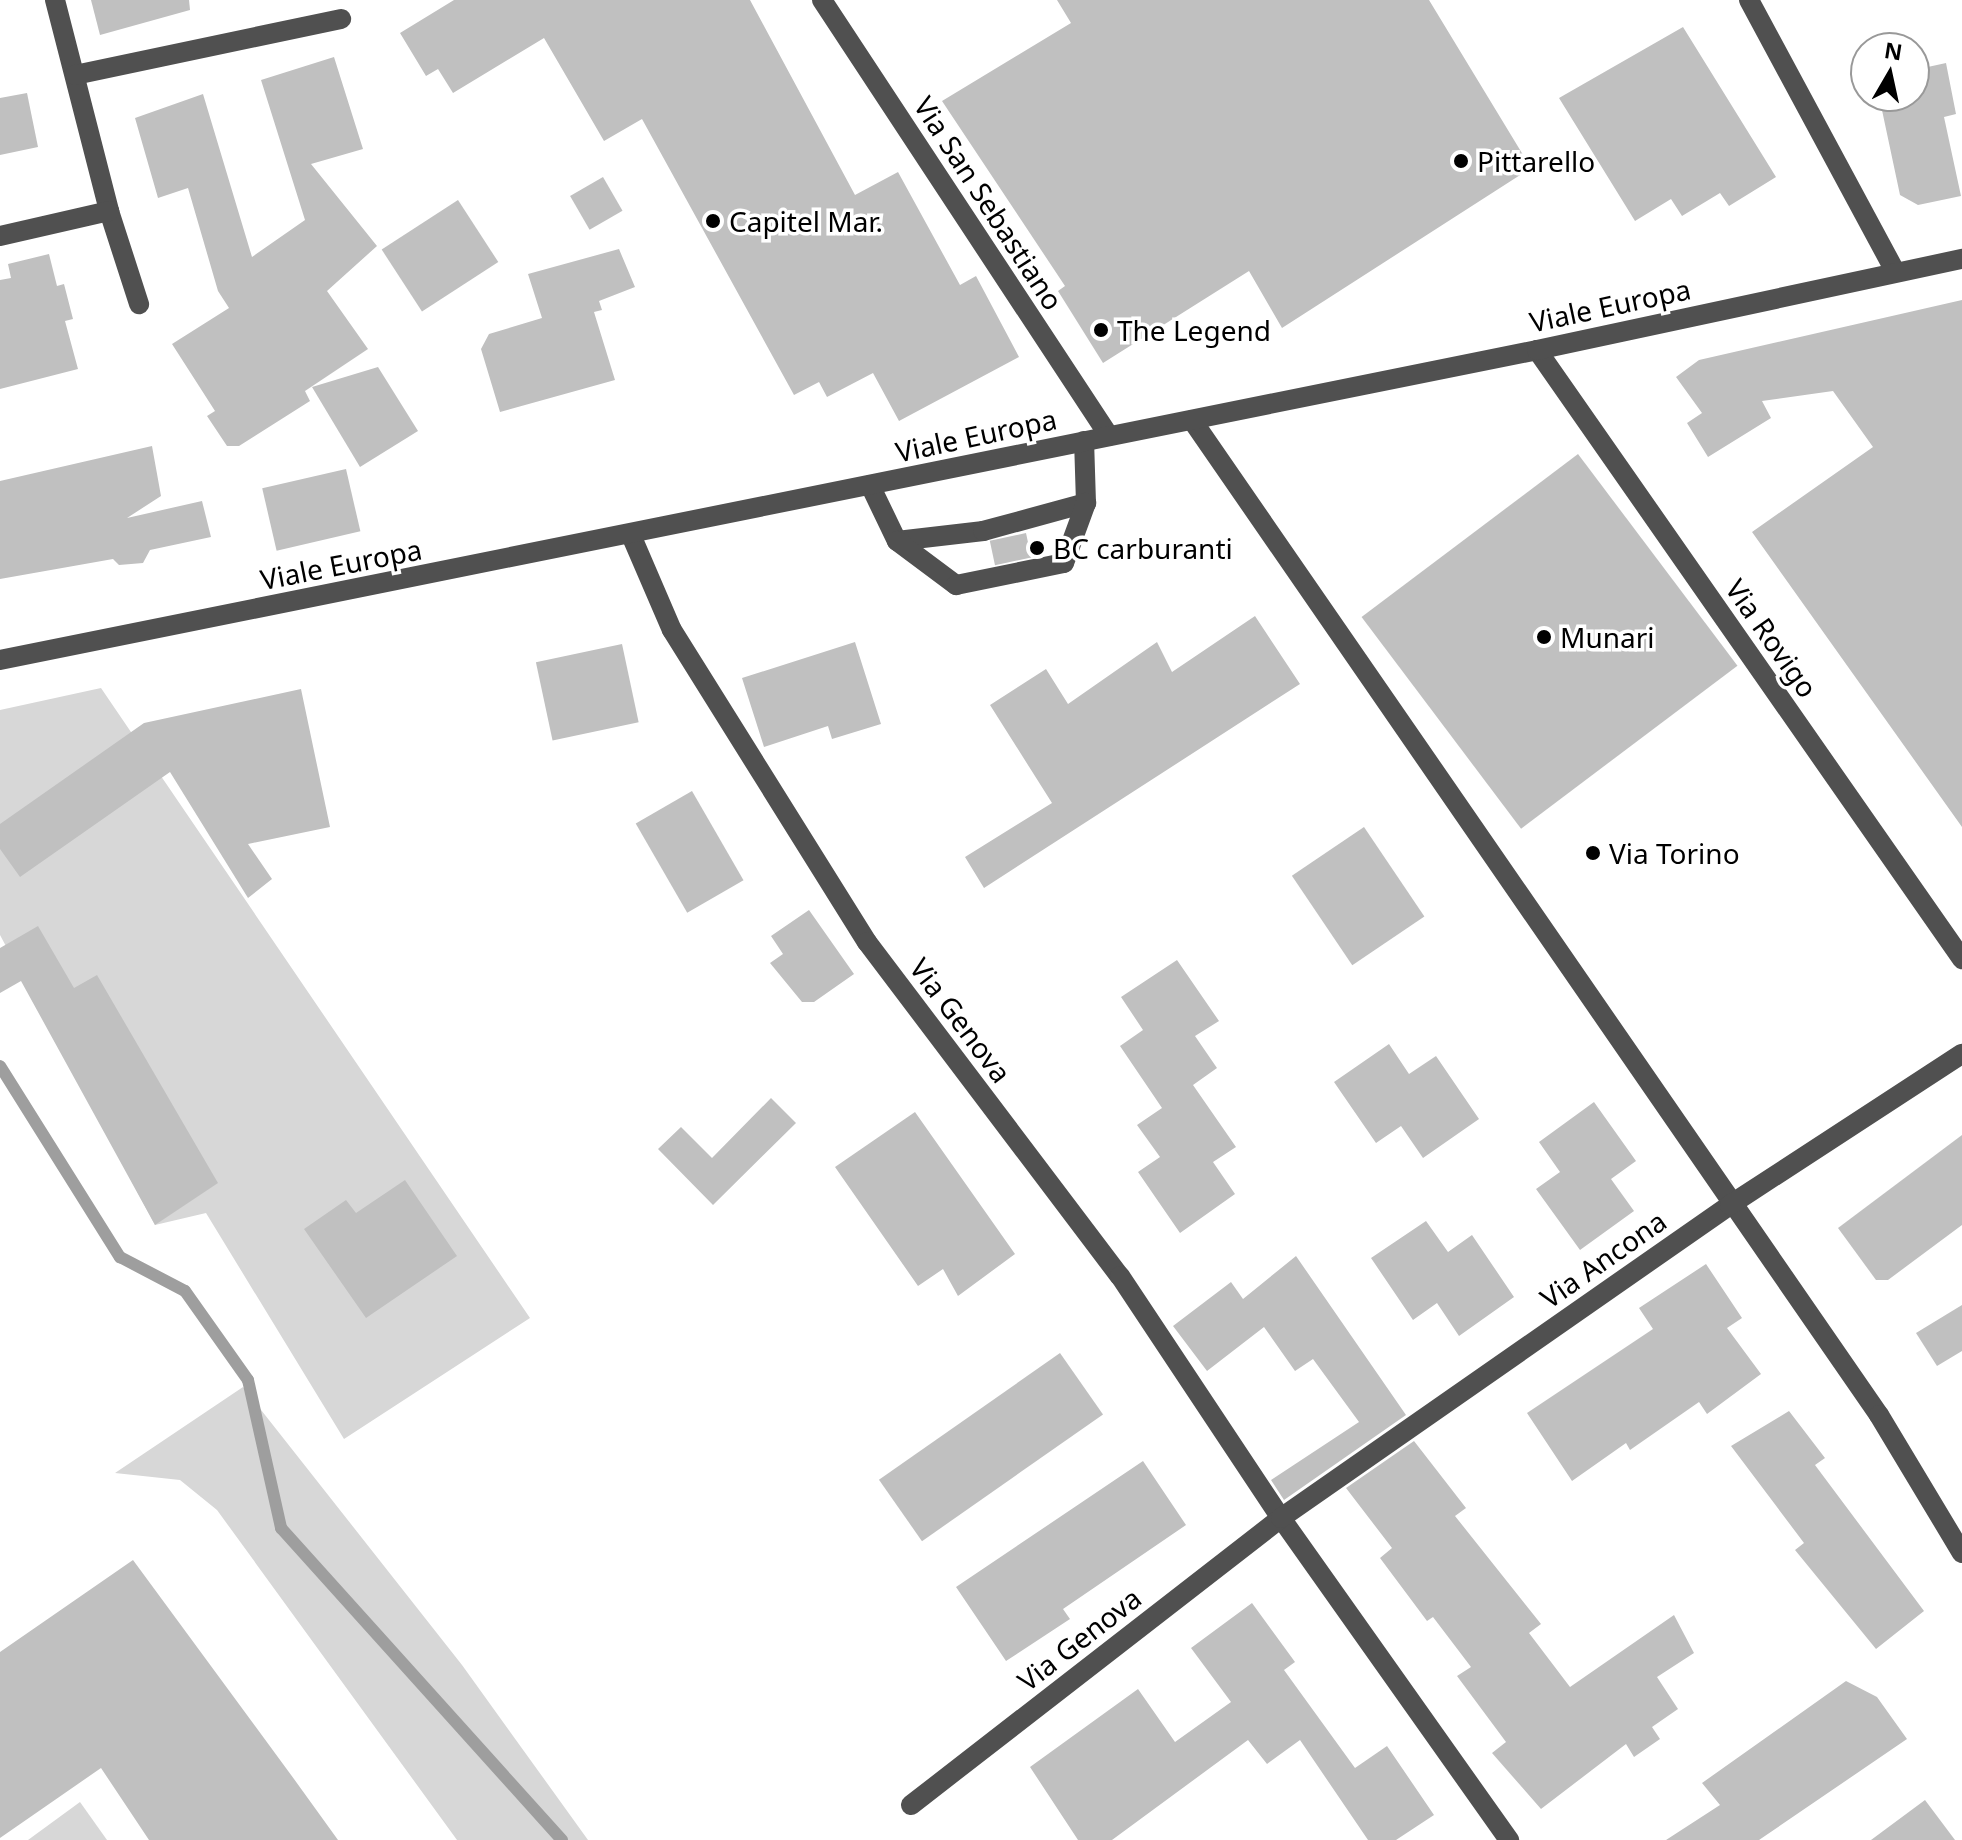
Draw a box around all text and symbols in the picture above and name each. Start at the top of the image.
north arrow [1850,32,1930,112]
text: N [1882,34,1905,66]
street label: Via San Sebastiano [908,90,1070,316]
place label: Pittarello [1477,144,1595,178]
marker: Pittarello [1452,152,1470,170]
place label: Capitel Mar. [729,204,883,238]
marker: Capitel Mar. [704,212,722,230]
street label: Viale Europa [1526,272,1694,338]
place label: The Legend [1117,313,1271,347]
marker: The Legend [1092,321,1110,339]
street label: Viale Europa [892,402,1060,468]
place label: BC carburanti [1053,531,1233,565]
street label: Viale Europa [257,532,425,596]
marker: BC carburanti [1028,539,1046,557]
street label: Via Rovigo [1719,572,1825,704]
place label: Munari [1560,620,1654,654]
marker: Munari [1535,628,1553,646]
place label: Via Torino [1609,836,1740,870]
marker: Via Torino [1584,844,1602,862]
street label: Via Genova [903,951,1019,1089]
street label: Via Ancona [1534,1203,1672,1315]
street label: Via Genova [1011,1581,1147,1697]

